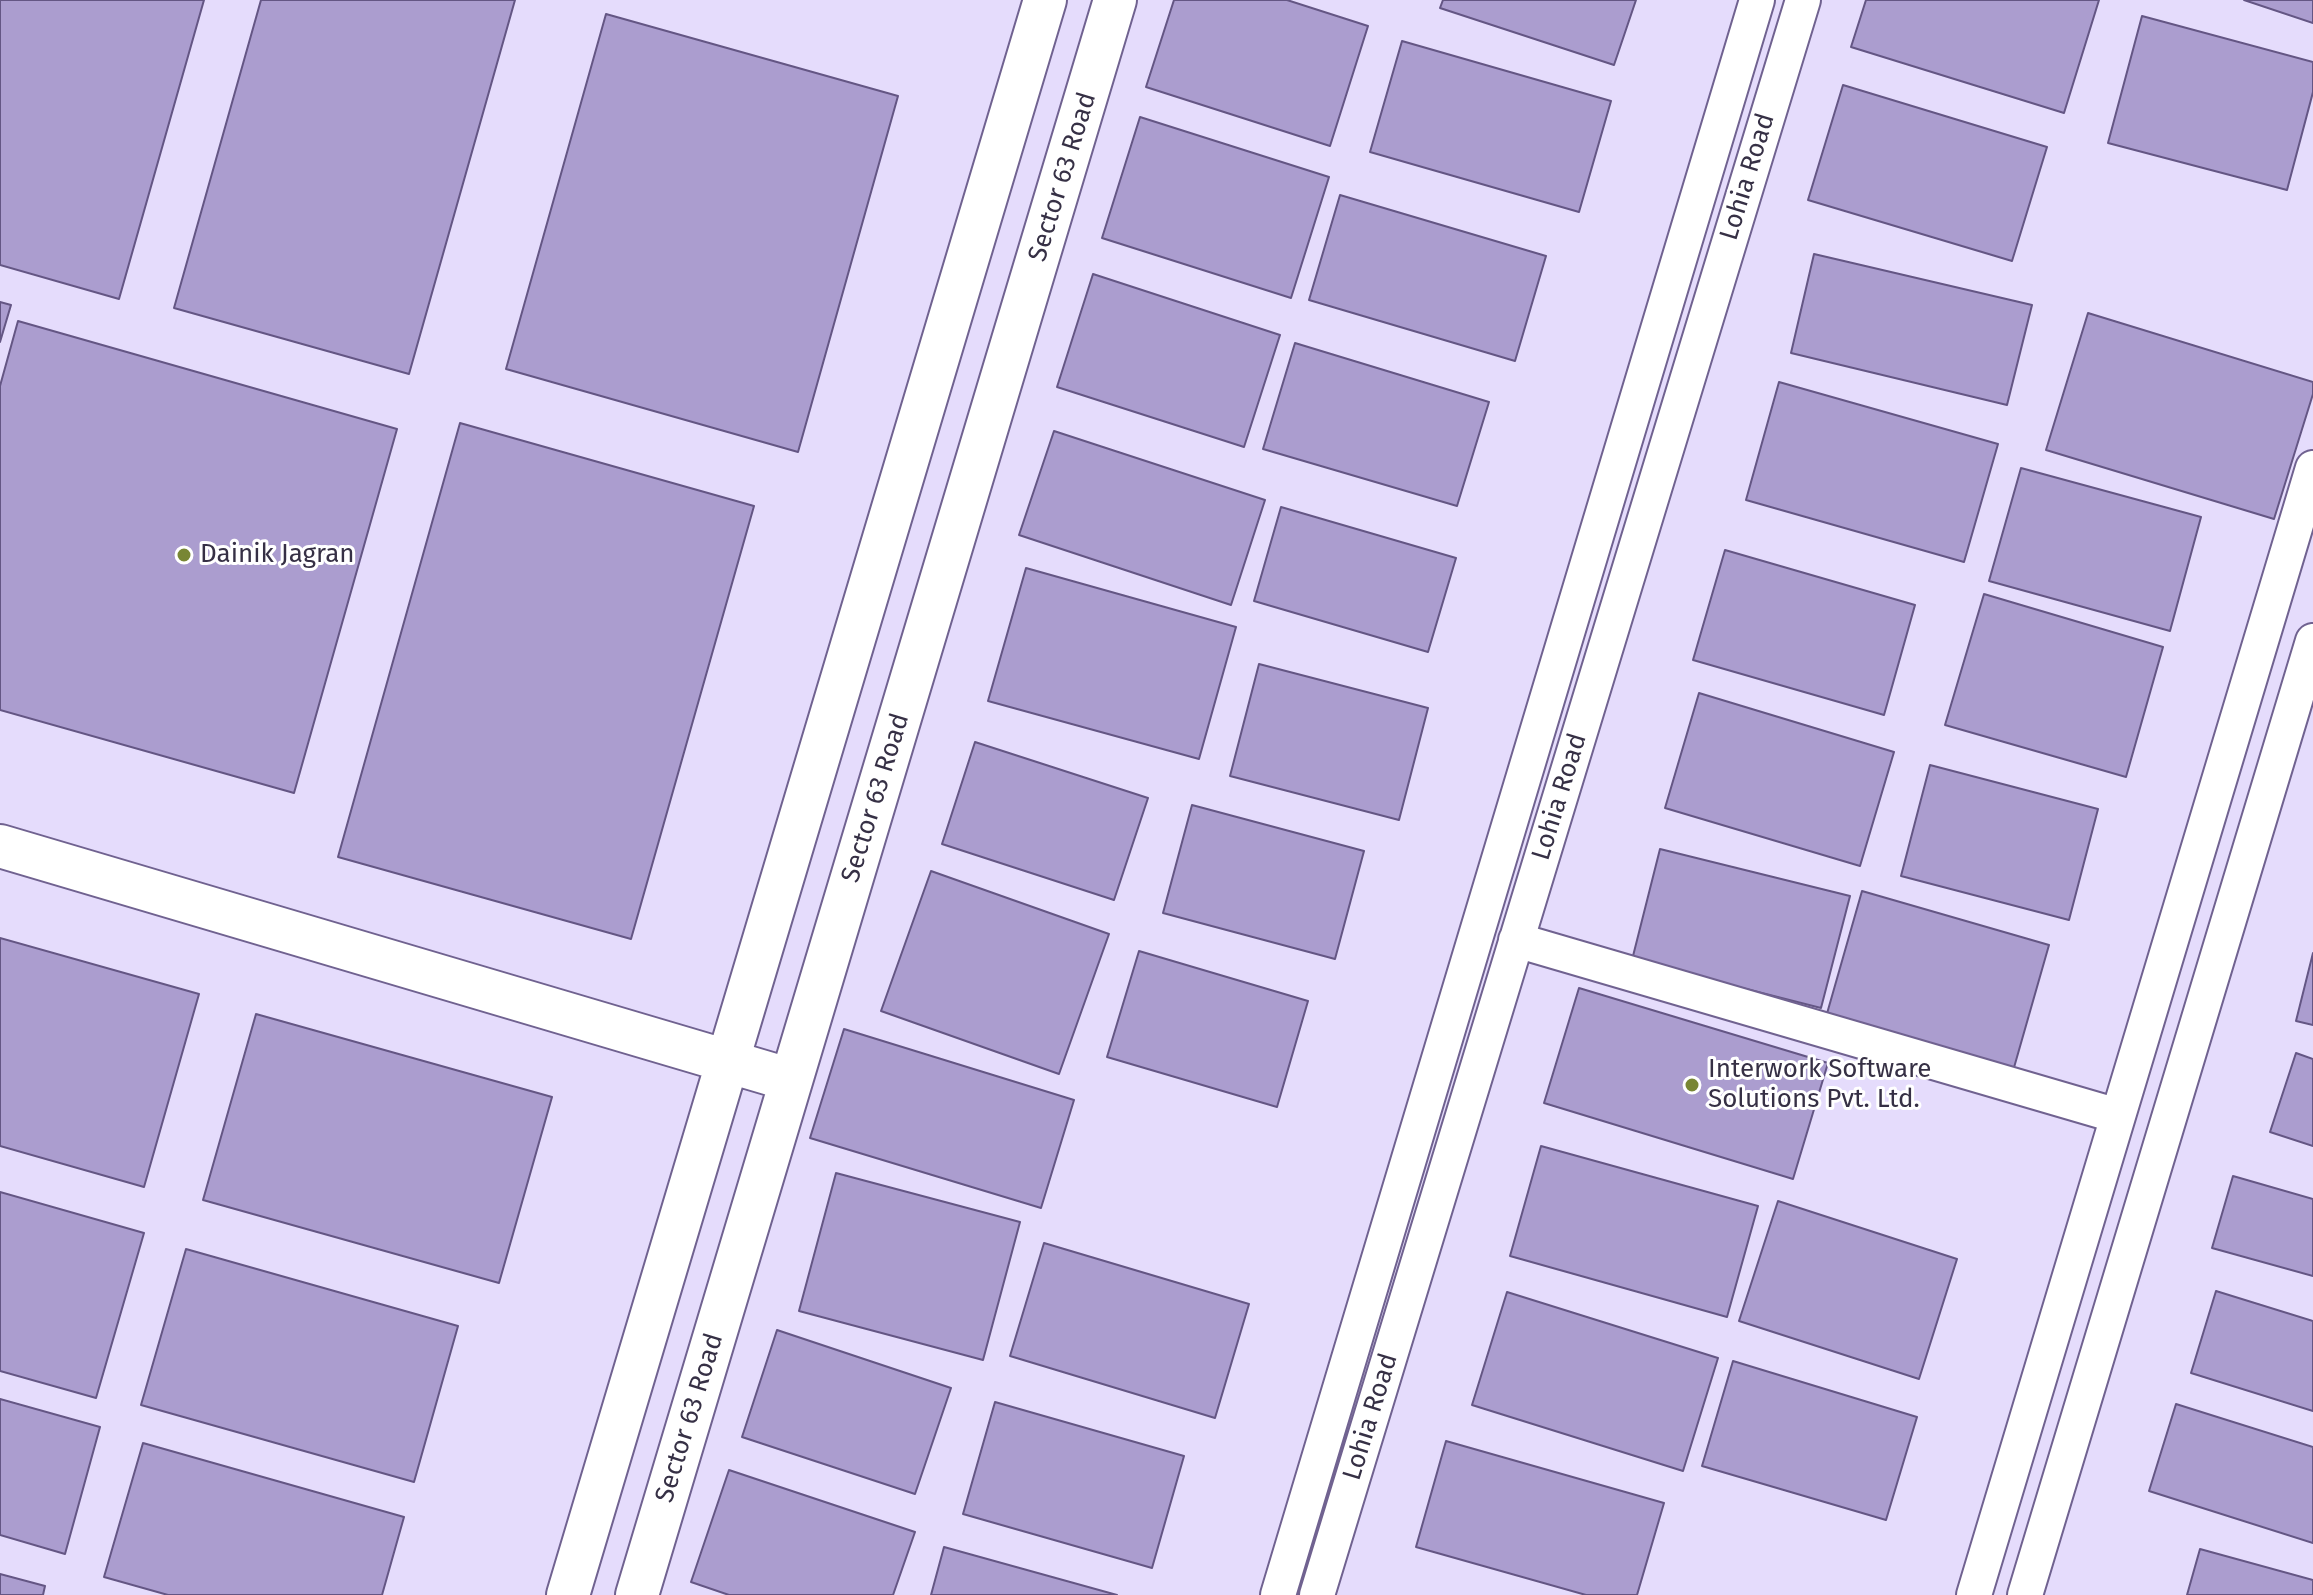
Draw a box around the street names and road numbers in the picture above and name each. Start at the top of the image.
street label: Sector 63 Road [1022,89,1104,265]
street label: Lohia Road [1714,110,1782,244]
street label: Sector 63 Road [835,710,917,886]
street label: Lohia Road [1526,730,1594,864]
street label: Sector 63 Road [649,1330,731,1506]
street label: Lohia Road [1337,1350,1405,1484]

